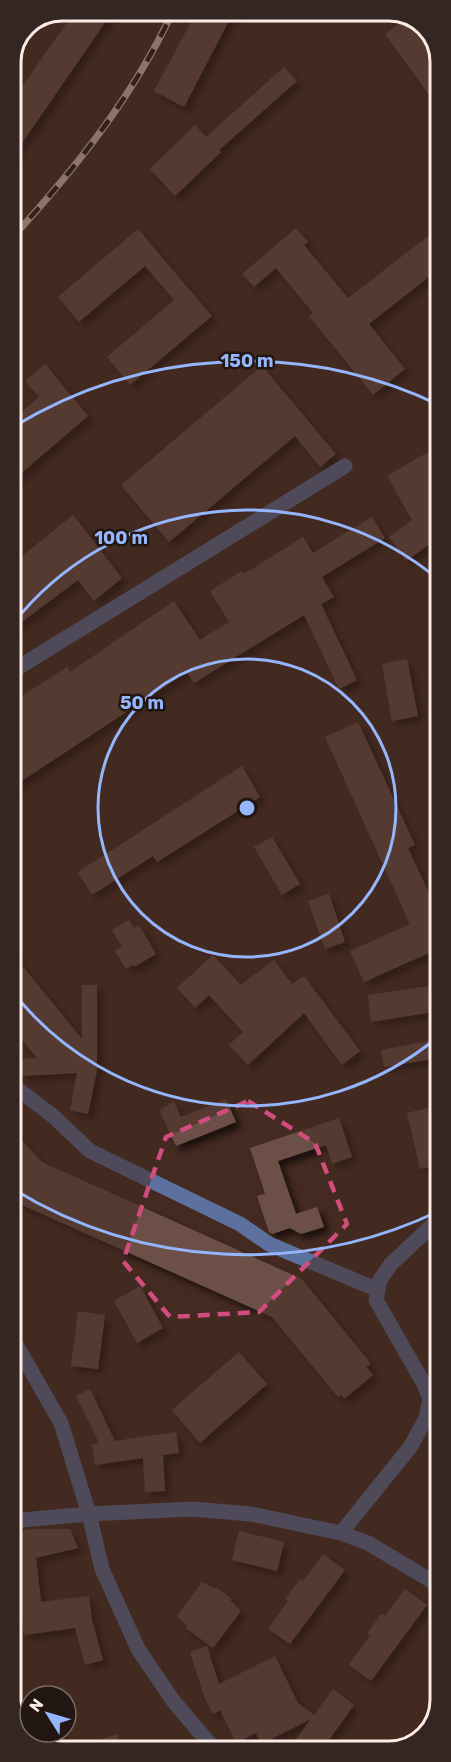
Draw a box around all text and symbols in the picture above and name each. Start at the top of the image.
text: 150 m [220,350,274,372]
text: 100 m [94,527,148,549]
text: 50 m [120,692,164,714]
centre of rings [237,798,257,818]
north arrow [18,1684,78,1744]
text: N [25,1695,47,1716]

